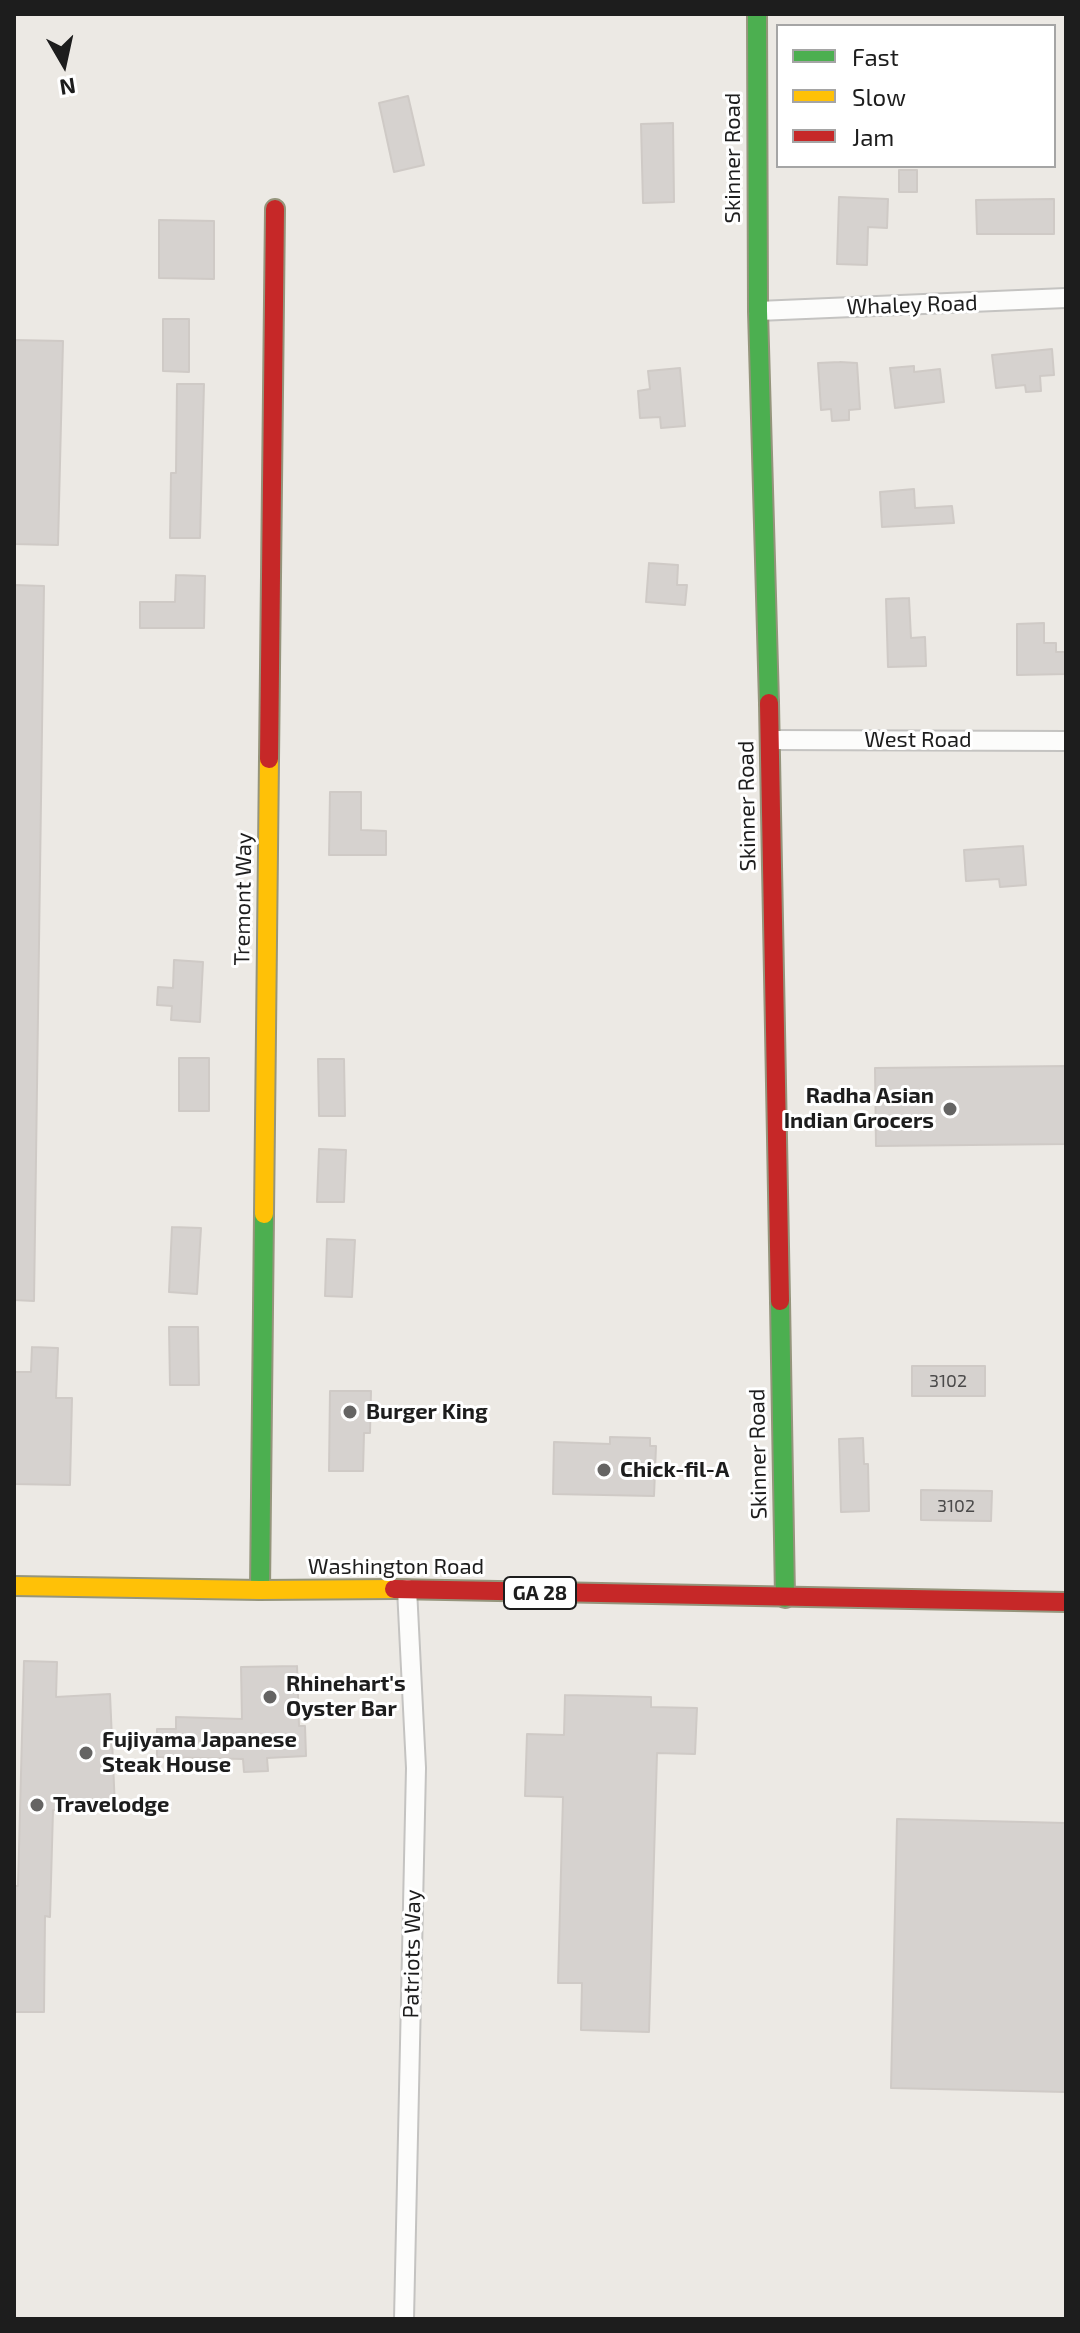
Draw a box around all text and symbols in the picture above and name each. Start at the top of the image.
north arrow [24,24,104,104]
legend [776,24,1056,168]
text: Fast [852,42,899,71]
text: N [58,74,78,102]
text: Slow [852,82,906,111]
street label: Skinner Road [720,93,746,223]
text: Jam [852,122,894,151]
street label: Whaley Road [846,290,978,320]
street label: West Road [864,727,972,753]
street label: Skinner Road [733,740,761,872]
street label: Tremont Way [229,832,257,966]
place label: Radha Asian Indian Grocers [784,1083,934,1134]
marker: Radha Asian Indian Grocers [941,1100,959,1118]
house number: 3102 [929,1370,967,1392]
street label: Skinner Road [744,1388,772,1520]
place label: Burger King [366,1399,488,1425]
marker: Burger King [341,1403,359,1421]
place label: Chick-fil-A [620,1457,729,1483]
marker: Chick-fil-A [595,1461,613,1479]
house number: 3102 [937,1495,975,1517]
street label: Washington Road [308,1554,484,1580]
road number: GA 28 [504,1577,576,1609]
place label: Rhinehart's Oyster Bar [286,1671,406,1722]
marker: Rhinehart's Oyster Bar [261,1688,279,1706]
place label: Fujiyama Japanese Steak House [102,1727,297,1778]
marker: Fujiyama Japanese Steak House [77,1744,95,1762]
place label: Travelodge [53,1792,169,1818]
marker: Travelodge [28,1796,46,1814]
street label: Patriots Way [398,1889,426,2019]

